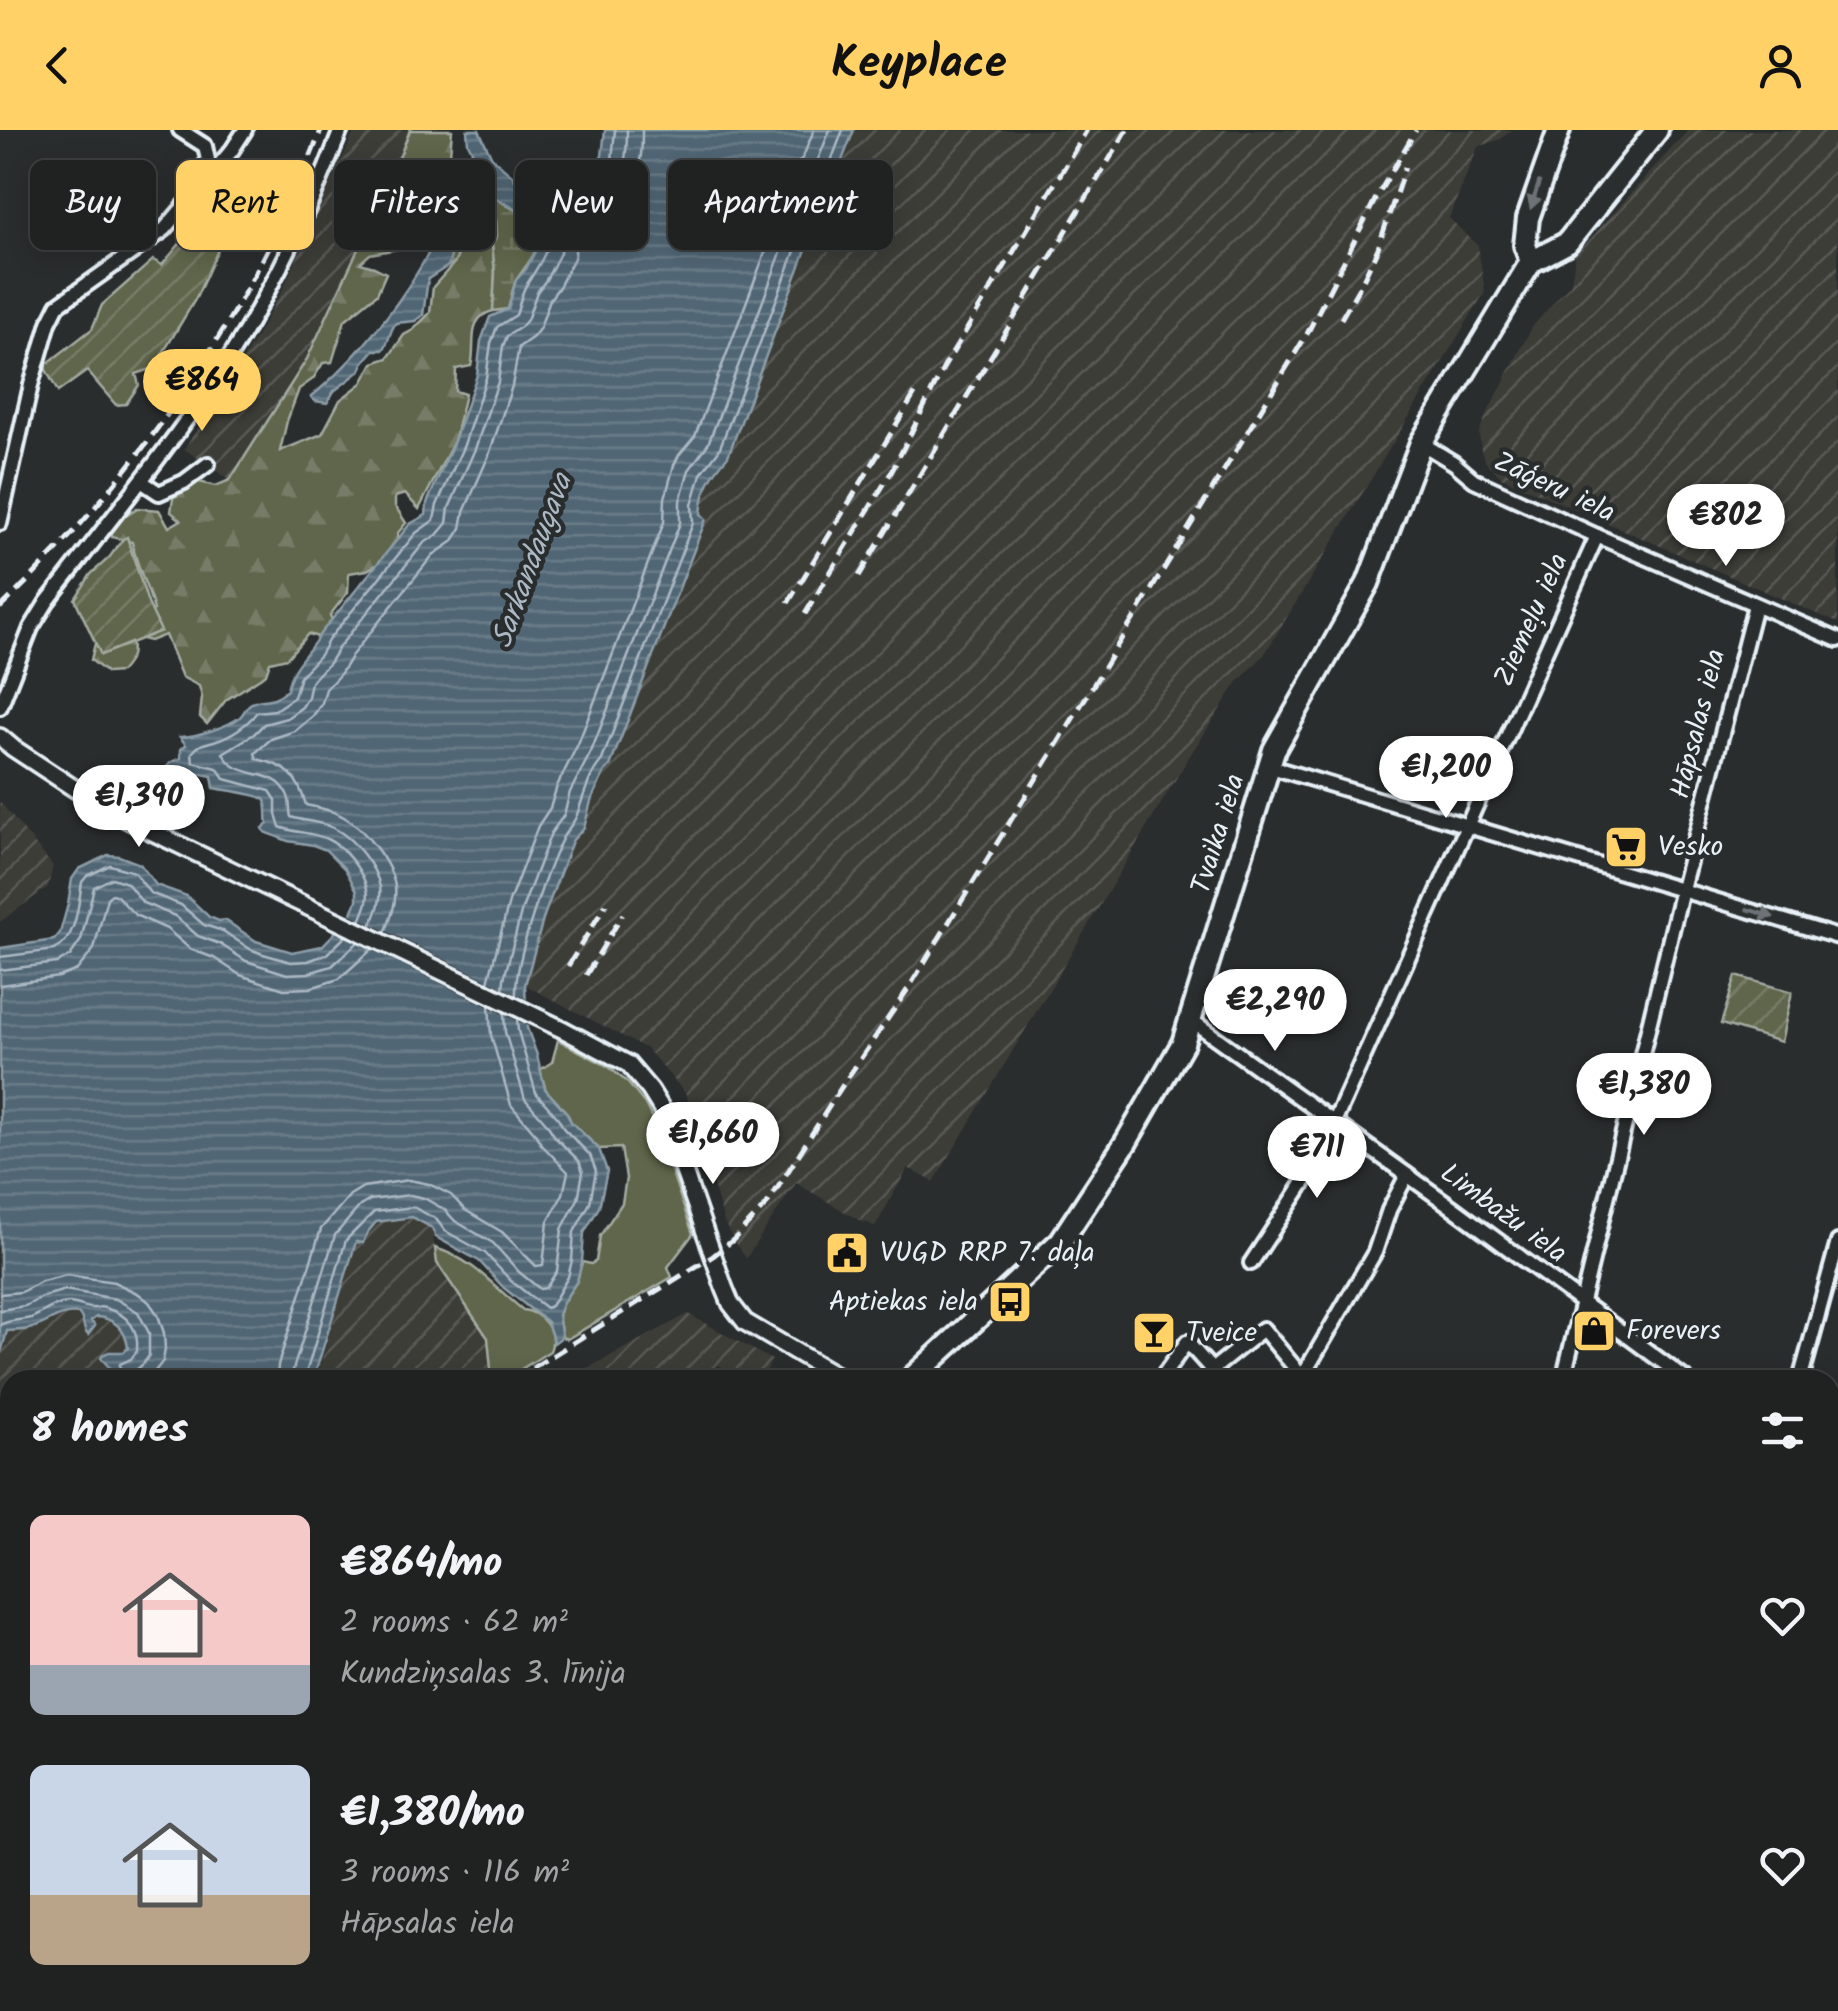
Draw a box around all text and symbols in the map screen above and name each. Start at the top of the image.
text: Keyplace [831,29,1007,101]
icon: back [30,38,85,93]
icon: person [1753,38,1808,93]
chip: Buy [30,160,156,250]
chip: Rent [176,160,314,250]
chip: Filters [334,160,495,250]
chip: New [515,160,648,250]
chip: Apartment [668,160,893,250]
one-way arrow [1527,180,1542,210]
pin: €864 [143,349,261,434]
text: €864 [165,356,239,407]
street label: Zāģeru iela [1486,440,1622,536]
water label: Sarkandaugava [479,465,587,655]
pin: €802 [1667,484,1785,569]
text: €802 [1689,491,1763,542]
street label: Ziemeļu iela [1483,546,1581,694]
street label: Hāpsalas iela [1659,644,1739,804]
pin: €1,200 [1365,736,1527,821]
text: €1,200 [1401,743,1491,794]
pin: €1,390 [58,765,220,850]
street label: Tvaika iela [1179,768,1259,900]
text: €1,390 [95,772,183,823]
supermarket icon: Vesko [1603,824,1649,870]
place label: Vesko [1658,825,1723,870]
one-way arrow [1745,906,1776,921]
pin: €2,290 [1194,969,1356,1054]
text: €2,290 [1226,976,1324,1027]
pin: €1,380 [1563,1053,1725,1138]
text: €1,380 [1598,1060,1690,1111]
pin: €1,660 [632,1102,794,1187]
text: €1,660 [668,1109,758,1160]
pin: €711 [1258,1116,1376,1201]
text: €711 [1290,1123,1344,1174]
street label: Limbažu iela [1430,1152,1576,1276]
public building icon: VUGD RRP 7. daļa [824,1230,870,1276]
place label: VUGD RRP 7. daļa [880,1231,1095,1276]
bus stop icon: Aptiekas iela [987,1279,1033,1325]
place label: Aptiekas iela [829,1280,978,1325]
shop icon: Forevers [1571,1308,1617,1354]
place label: Forevers [1626,1309,1721,1354]
bar icon: Tveice [1131,1310,1177,1356]
place label: Tveice [1186,1311,1258,1356]
text: 8 homes [30,1397,188,1464]
icon: filters [1755,1403,1810,1458]
text: €864/mo [340,1531,502,1598]
icon: home [110,1555,230,1675]
icon: heart [1755,1588,1810,1643]
text: 2 rooms · 62 m² [340,1598,568,1649]
text: Kundziņsalas 3. līnija [340,1649,626,1700]
text: €1,380/mo [340,1781,525,1848]
icon: home [110,1805,230,1925]
icon: heart [1755,1838,1810,1893]
text: 3 rooms · 116 m² [340,1848,569,1899]
text: Hāpsalas iela [340,1899,515,1950]

